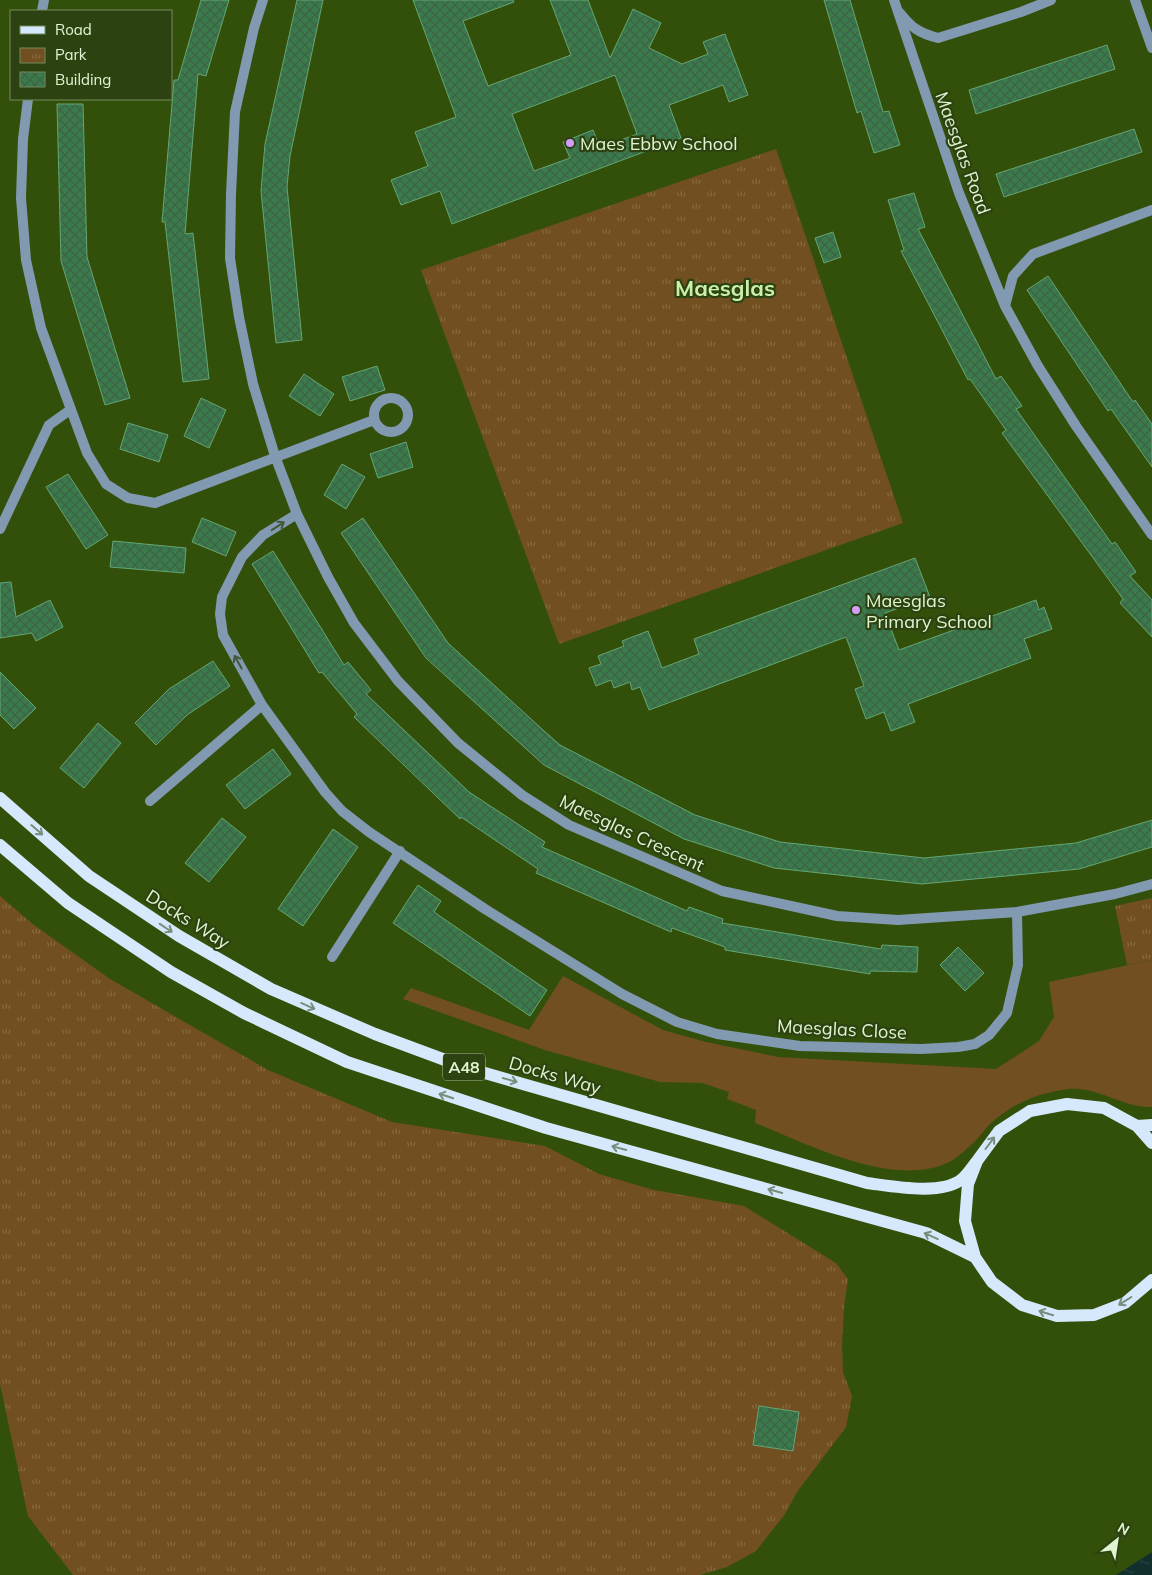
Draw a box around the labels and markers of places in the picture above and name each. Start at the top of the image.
place label: Maes Ebbw School [580,132,738,155]
marker: Maes Ebbw School [564,137,576,149]
place label: Maesglas Primary School [866,589,992,633]
marker: Maesglas Primary School [850,604,862,616]

